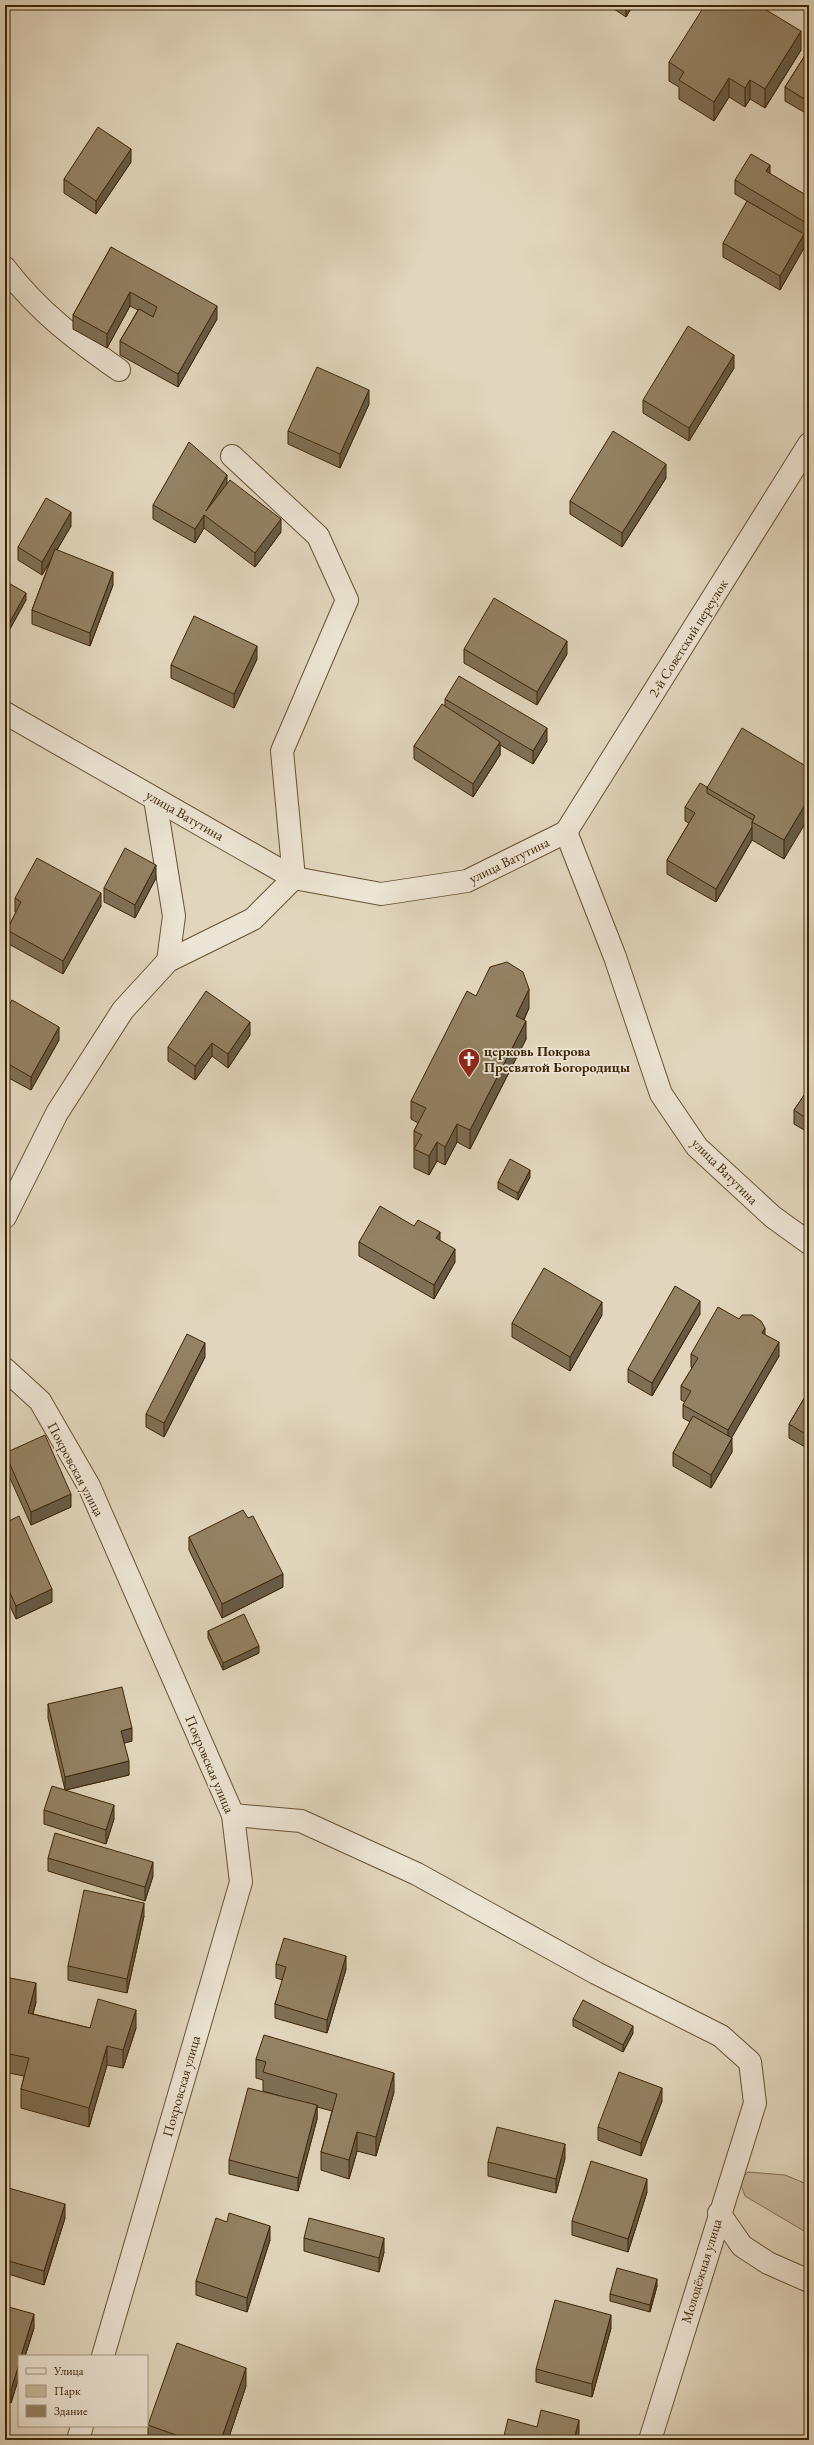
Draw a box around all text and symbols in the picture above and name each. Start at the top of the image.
street label: 2-й Советский переулок [644,575,732,700]
street label: улица Ватутина [143,785,228,845]
street label: улица Ватутина [466,833,552,887]
place label: церковь Покрова Пресвятой Богородицы [484,1042,630,1076]
church icon: церковь Покрова Пресвятой Богородицы [456,1046,482,1079]
street label: улица Ватутина [688,1134,762,1208]
street label: Покровская улица [43,1419,109,1520]
street label: Покровская улица [181,1712,239,1816]
street label: Покровская улица [158,2033,204,2139]
street label: Молодёжная улица [677,2216,726,2325]
legend [18,2355,148,2427]
text: Улица [53,2363,84,2379]
text: Парк [54,2383,81,2399]
text: Здание [54,2403,88,2419]

